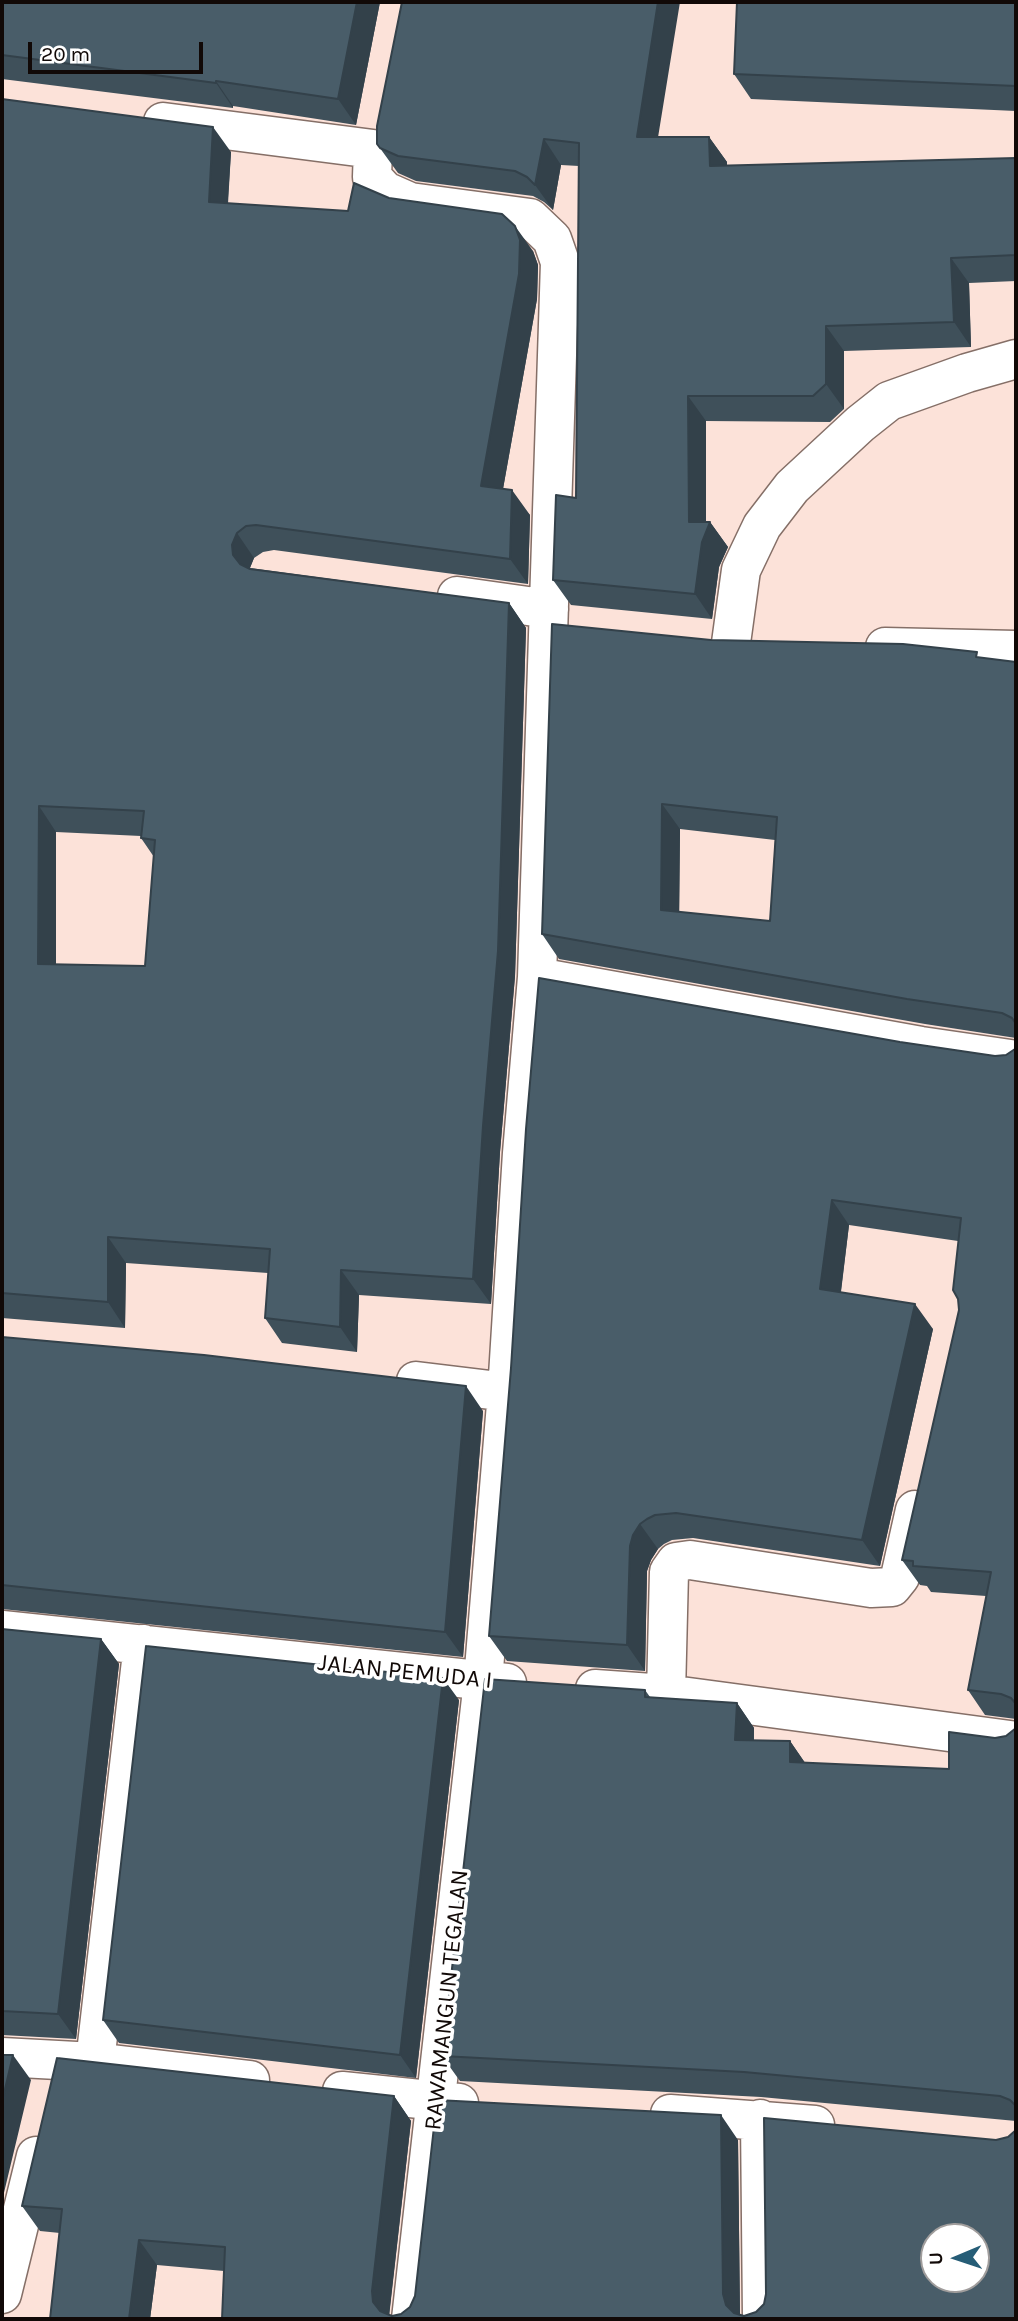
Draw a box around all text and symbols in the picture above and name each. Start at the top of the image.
scale bar [32,28,206,72]
text: 20 m [41,42,90,66]
street label: JALAN PEMUDA I [316,1649,494,1695]
street label: RAWAMANGUN TEGALAN [419,1868,475,2132]
north arrow [920,2223,990,2293]
text: U [925,2252,947,2266]

